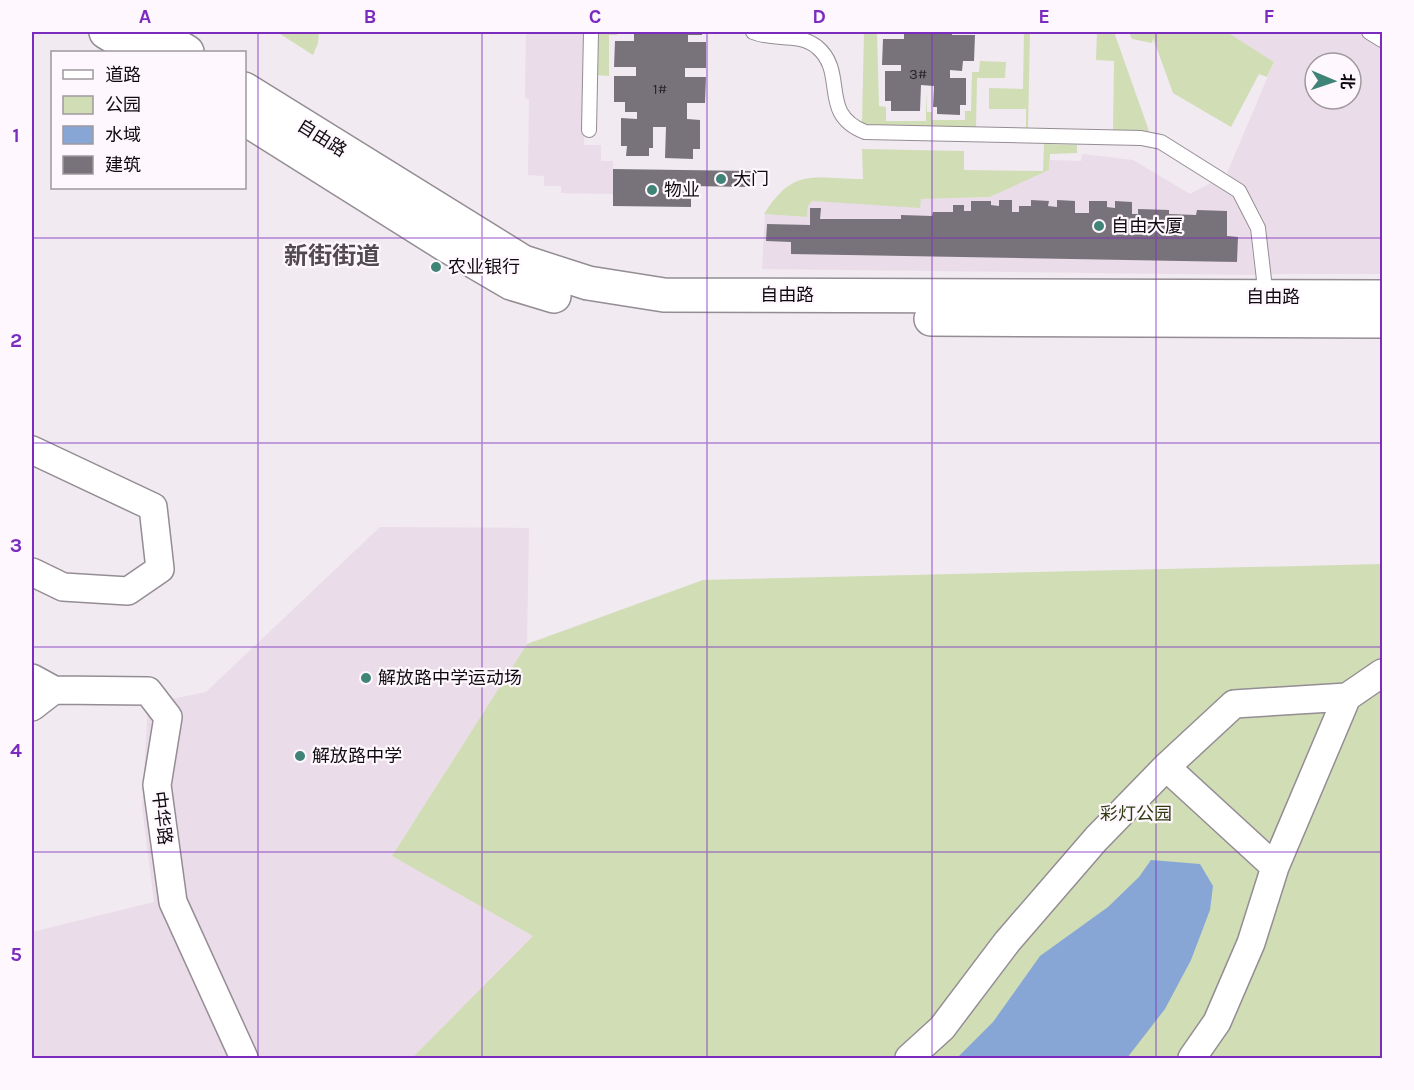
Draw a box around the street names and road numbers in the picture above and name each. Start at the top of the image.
street label: 自由路 [293,114,351,162]
street label: 自由路 [760,284,814,306]
street label: 自由路 [1246,286,1300,308]
street label: 中华路 [148,790,176,846]

